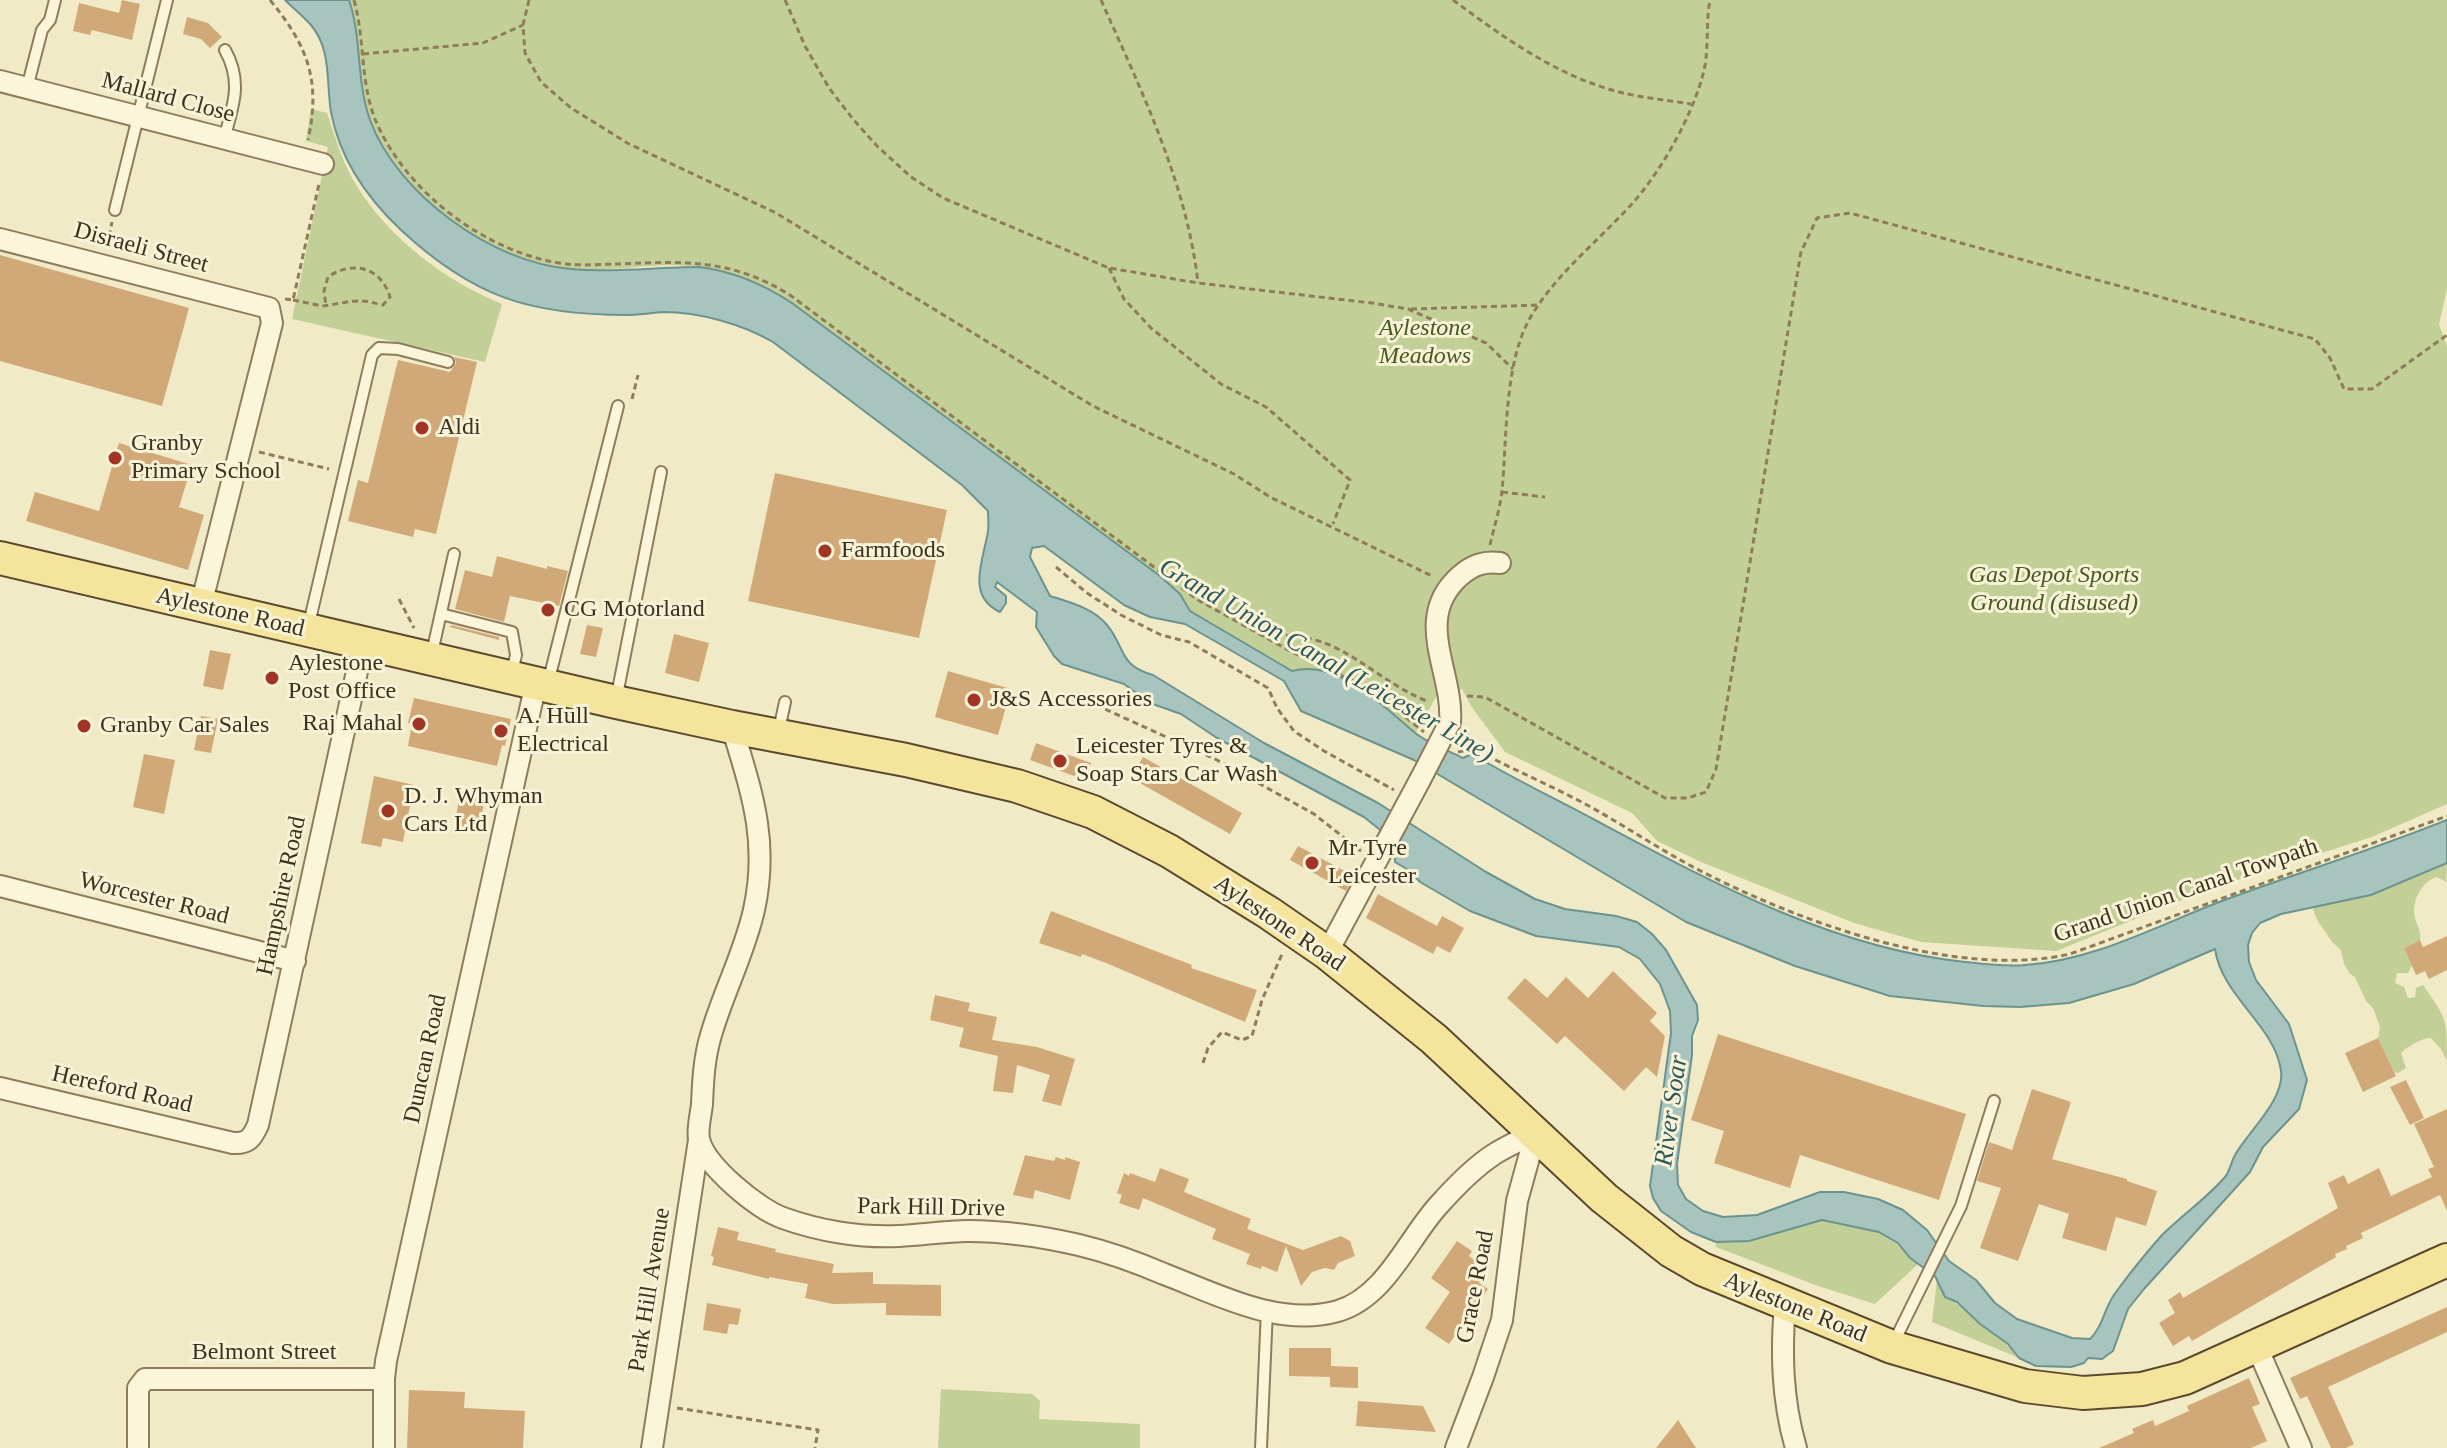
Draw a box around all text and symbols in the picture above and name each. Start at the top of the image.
street label: Mallard Close [98,66,238,130]
street label: Disraeli Street [71,216,211,280]
park label: Aylestone Meadows [1379,315,1471,371]
place label: Aldi [438,414,481,442]
marker: Aldi [413,419,431,437]
place label: Granby Primary School [131,430,281,486]
marker: Granby Primary School [106,449,124,467]
place label: Farmfoods [841,537,945,565]
marker: Farmfoods [816,542,834,560]
water label: Grand Union Canal (Leicester Line) [1153,552,1499,770]
park label: Gas Depot Sports Ground (disused) [1969,562,2139,618]
street label: Aylestone Road [153,582,307,644]
place label: CG Motorland [564,596,705,624]
marker: CG Motorland [539,601,557,619]
place label: Aylestone Post Office [288,650,396,706]
marker: Aylestone Post Office [263,669,281,687]
place label: J&S Accessories [990,686,1152,714]
marker: J&S Accessories [965,691,983,709]
place label: A. Hull Electrical [517,703,609,759]
place label: Raj Mahal [302,710,403,738]
place label: Granby Car Sales [100,712,269,740]
marker: Raj Mahal [410,715,428,733]
marker: Granby Car Sales [75,717,93,735]
marker: A. Hull Electrical [492,722,510,740]
place label: Leicester Tyres & Soap Stars Car Wash [1076,733,1277,789]
marker: Leicester Tyres & Soap Stars Car Wash [1051,752,1069,770]
place label: D. J. Whyman Cars Ltd [404,783,543,839]
marker: D. J. Whyman Cars Ltd [379,802,397,820]
street label: Hampshire Road [251,814,313,978]
street label: Grand Union Canal Towpath [2050,832,2322,950]
place label: Mr Tyre Leicester [1328,835,1416,891]
marker: Mr Tyre Leicester [1303,854,1321,872]
street label: Worcester Road [76,866,232,932]
street label: Aylestone Road [1208,870,1350,978]
street label: Duncan Road [398,992,454,1126]
water label: River Soar [1649,1053,1695,1169]
street label: Hereford Road [49,1060,195,1120]
street label: Park Hill Drive [857,1192,1005,1224]
street label: Park Hill Avenue [623,1206,677,1374]
street label: Grace Road [1451,1228,1501,1346]
street label: Aylestone Road [1719,1266,1871,1350]
street label: Belmont Street [192,1339,336,1367]

